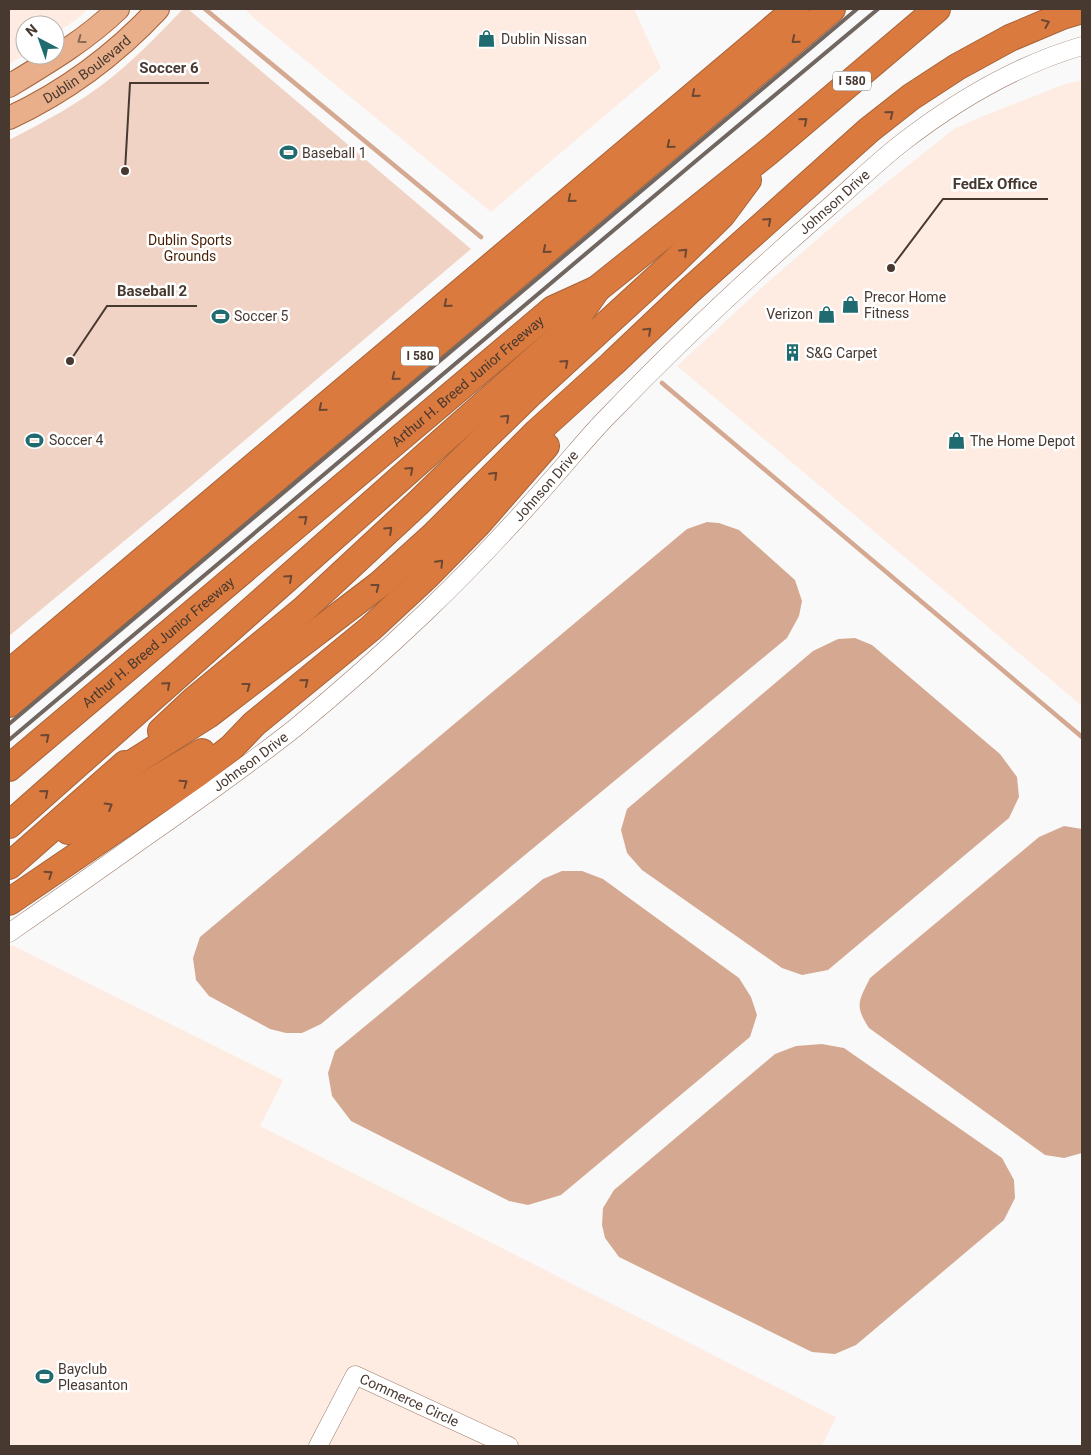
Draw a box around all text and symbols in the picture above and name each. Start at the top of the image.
north arrow [15,15,65,65]
one-way arrow [1041,18,1050,29]
text: N [22,21,40,39]
shop icon: Dublin Nissan [477,29,497,49]
place label: Dublin Nissan [501,31,587,47]
street label: Dublin Boulevard [40,32,134,107]
one-way arrow [77,34,87,43]
one-way arrow [791,35,800,44]
callout: Soccer 6 [130,53,209,83]
text: Soccer 6 [139,59,199,77]
road number: I 580 [833,72,871,90]
one-way arrow [692,89,701,98]
one-way arrow [884,110,893,119]
one-way arrow [799,118,808,127]
one-way arrow [667,139,676,148]
sports icon: Baseball 1 [278,143,298,163]
place label: Baseball 1 [302,145,367,161]
street label: Johnson Drive [796,166,873,238]
callout: FedEx Office [943,169,1048,199]
text: FedEx Office [953,175,1037,193]
one-way arrow [568,193,577,202]
one-way arrow [762,218,771,227]
park label: Dublin Sports Grounds [148,232,232,264]
one-way arrow [543,244,552,252]
one-way arrow [678,249,687,258]
callout: Baseball 2 [107,276,197,306]
text: Baseball 2 [117,282,187,300]
place label: Precor Home Fitness [864,289,946,321]
shop icon: Precor Home Fitness [840,295,860,315]
one-way arrow [443,298,452,307]
shop icon: Verizon [817,304,837,324]
sports icon: Soccer 5 [210,306,230,326]
place label: Verizon [766,306,813,322]
place label: Soccer 5 [234,308,289,324]
street label: Arthur H. Breed Junior Freeway [388,312,547,450]
one-way arrow [642,327,651,336]
building icon: S&G Carpet [782,343,802,363]
place label: S&G Carpet [806,345,878,361]
road number: I 580 [401,346,439,366]
one-way arrow [560,359,569,368]
one-way arrow [392,371,401,380]
one-way arrow [319,403,328,412]
one-way arrow [500,415,509,424]
sports icon: Soccer 4 [25,430,45,450]
shop icon: The Home Depot [946,431,966,451]
place label: Soccer 4 [49,432,104,448]
place label: The Home Depot [970,433,1076,449]
street label: Johnson Drive [510,447,581,525]
one-way arrow [405,466,414,475]
one-way arrow [488,472,497,481]
one-way arrow [298,516,307,525]
one-way arrow [383,527,392,536]
one-way arrow [434,560,443,569]
street label: Arthur H. Breed Junior Freeway [79,573,238,711]
one-way arrow [283,574,292,583]
one-way arrow [370,584,380,593]
one-way arrow [299,680,308,688]
one-way arrow [162,682,171,691]
one-way arrow [241,683,250,691]
street label: Johnson Drive [210,729,291,795]
one-way arrow [40,734,49,742]
one-way arrow [178,780,187,789]
one-way arrow [40,790,49,799]
one-way arrow [103,802,112,812]
one-way arrow [43,871,53,880]
place label: Bayclub Pleasanton [58,1361,128,1393]
sports icon: Bayclub Pleasanton [34,1367,54,1387]
street label: Commerce Circle [357,1370,462,1430]

